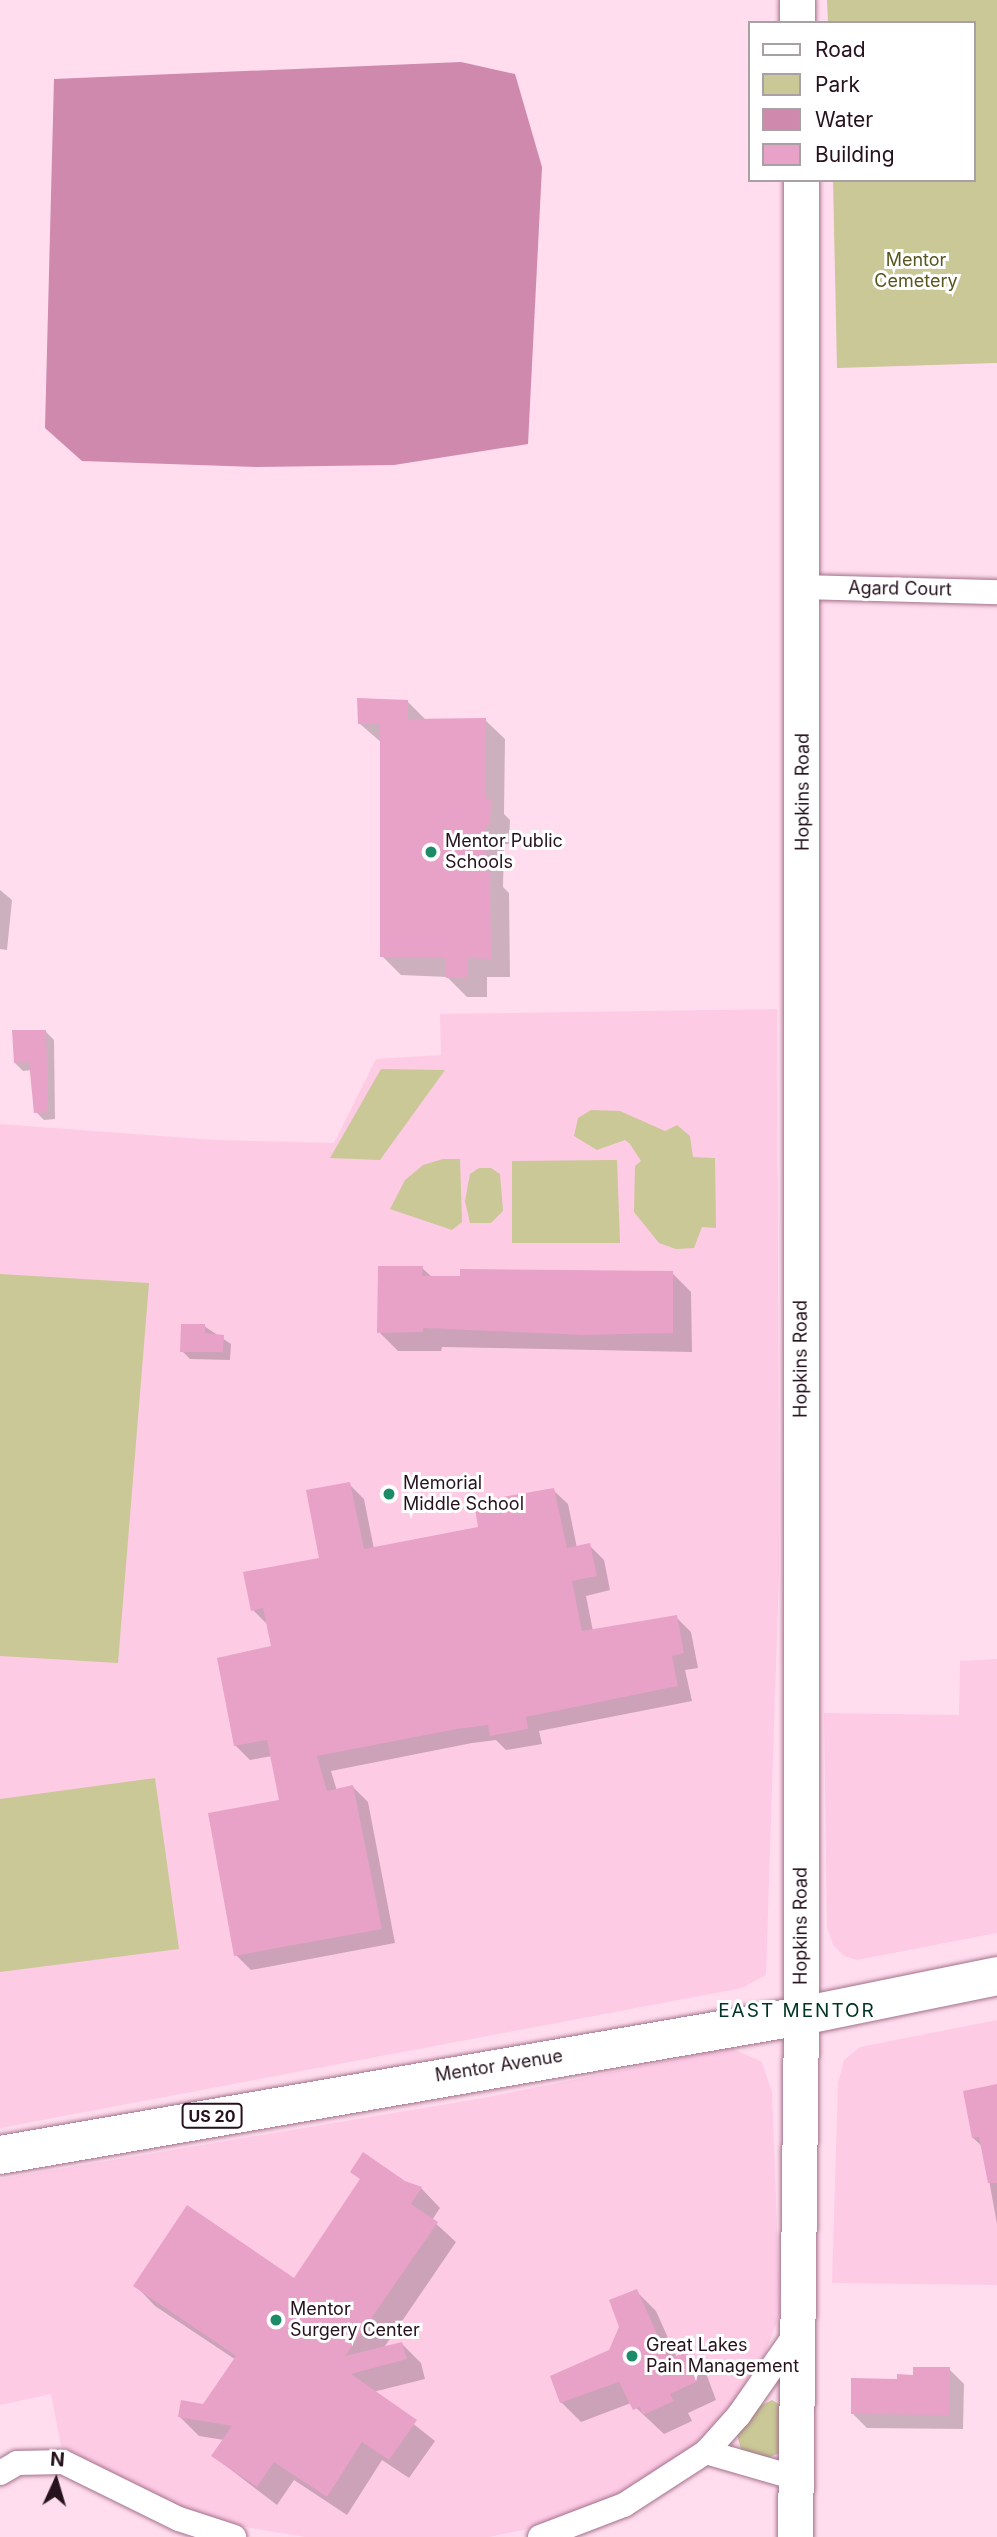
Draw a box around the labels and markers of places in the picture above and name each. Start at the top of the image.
place label: Mentor Public Schools [445,831,563,874]
marker: Mentor Public Schools [423,844,439,860]
place label: Memorial Middle School [403,1473,524,1516]
marker: Memorial Middle School [381,1486,397,1502]
place label: Mentor Surgery Center [290,2299,420,2342]
marker: Mentor Surgery Center [268,2312,284,2328]
place label: Great Lakes Pain Management [646,2335,799,2378]
marker: Great Lakes Pain Management [624,2348,640,2364]

